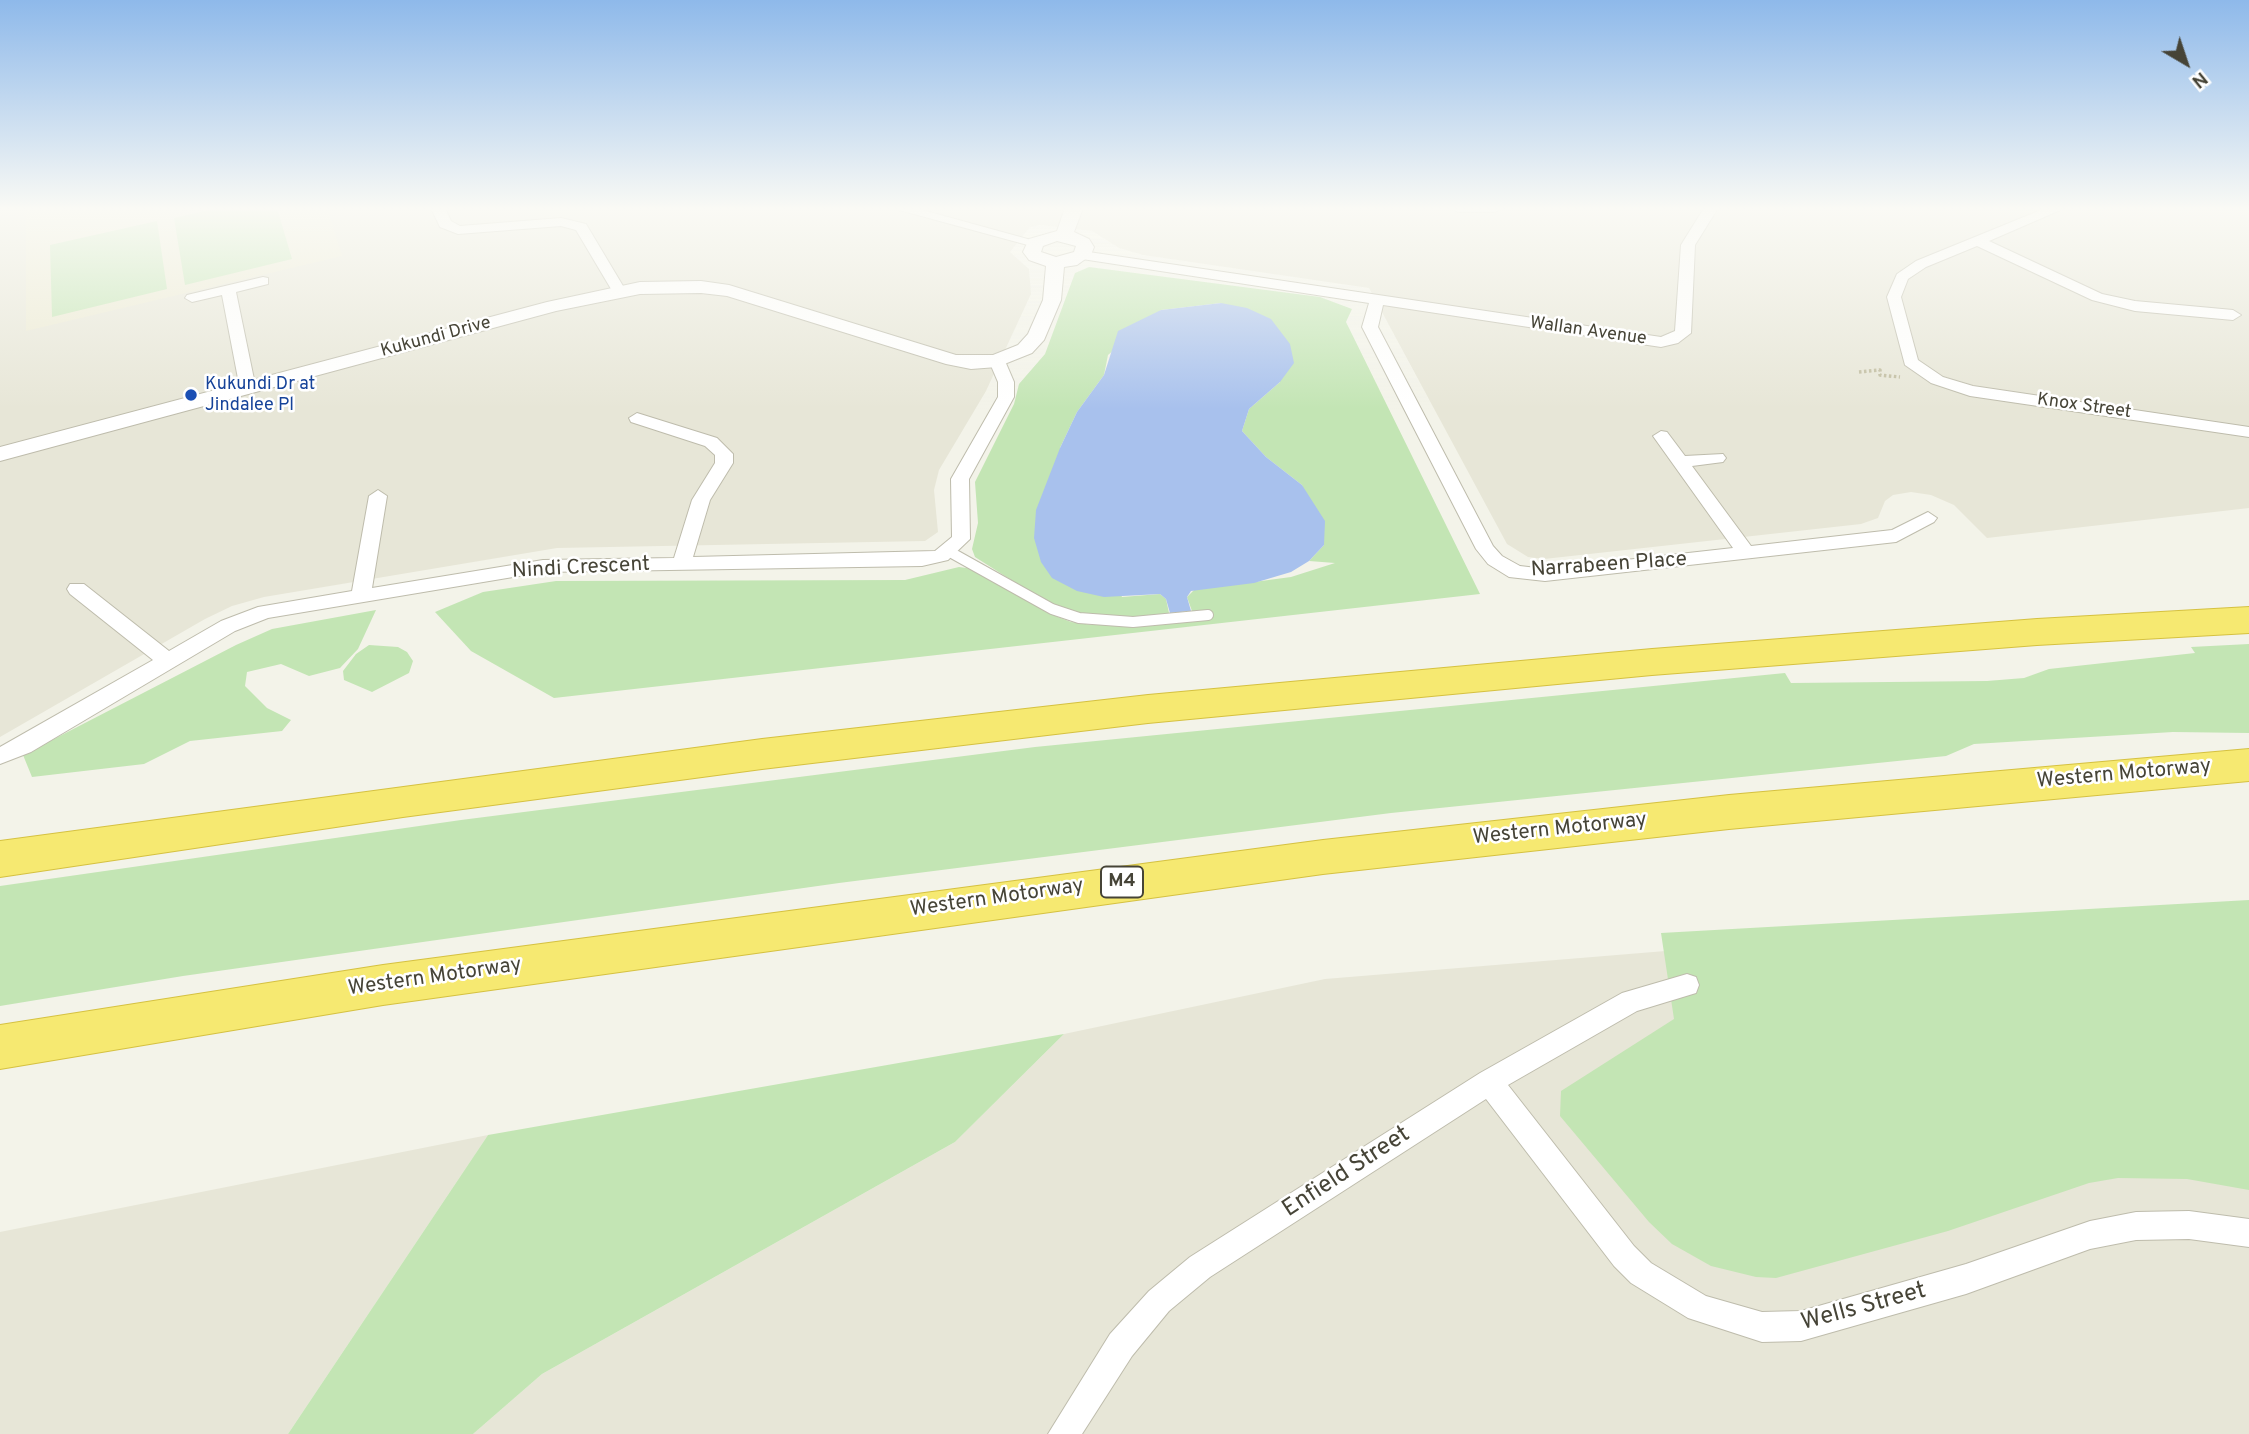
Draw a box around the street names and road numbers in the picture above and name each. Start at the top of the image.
street label: Kukundi Drive [378,313,494,363]
street label: Wallan Avenue [1528,313,1648,351]
street label: Knox Street [2035,390,2133,424]
street label: Narrabeen Place [1530,548,1688,584]
street label: Nindi Crescent [511,553,651,585]
street label: Western Motorway [2036,755,2212,795]
street label: Western Motorway [1472,808,1648,852]
road number: M4 [1101,866,1143,898]
street label: Western Motorway [909,874,1085,924]
street label: Western Motorway [347,953,523,1003]
street label: Enfield Street [1278,1121,1416,1225]
street label: Wells Street [1798,1278,1930,1338]

